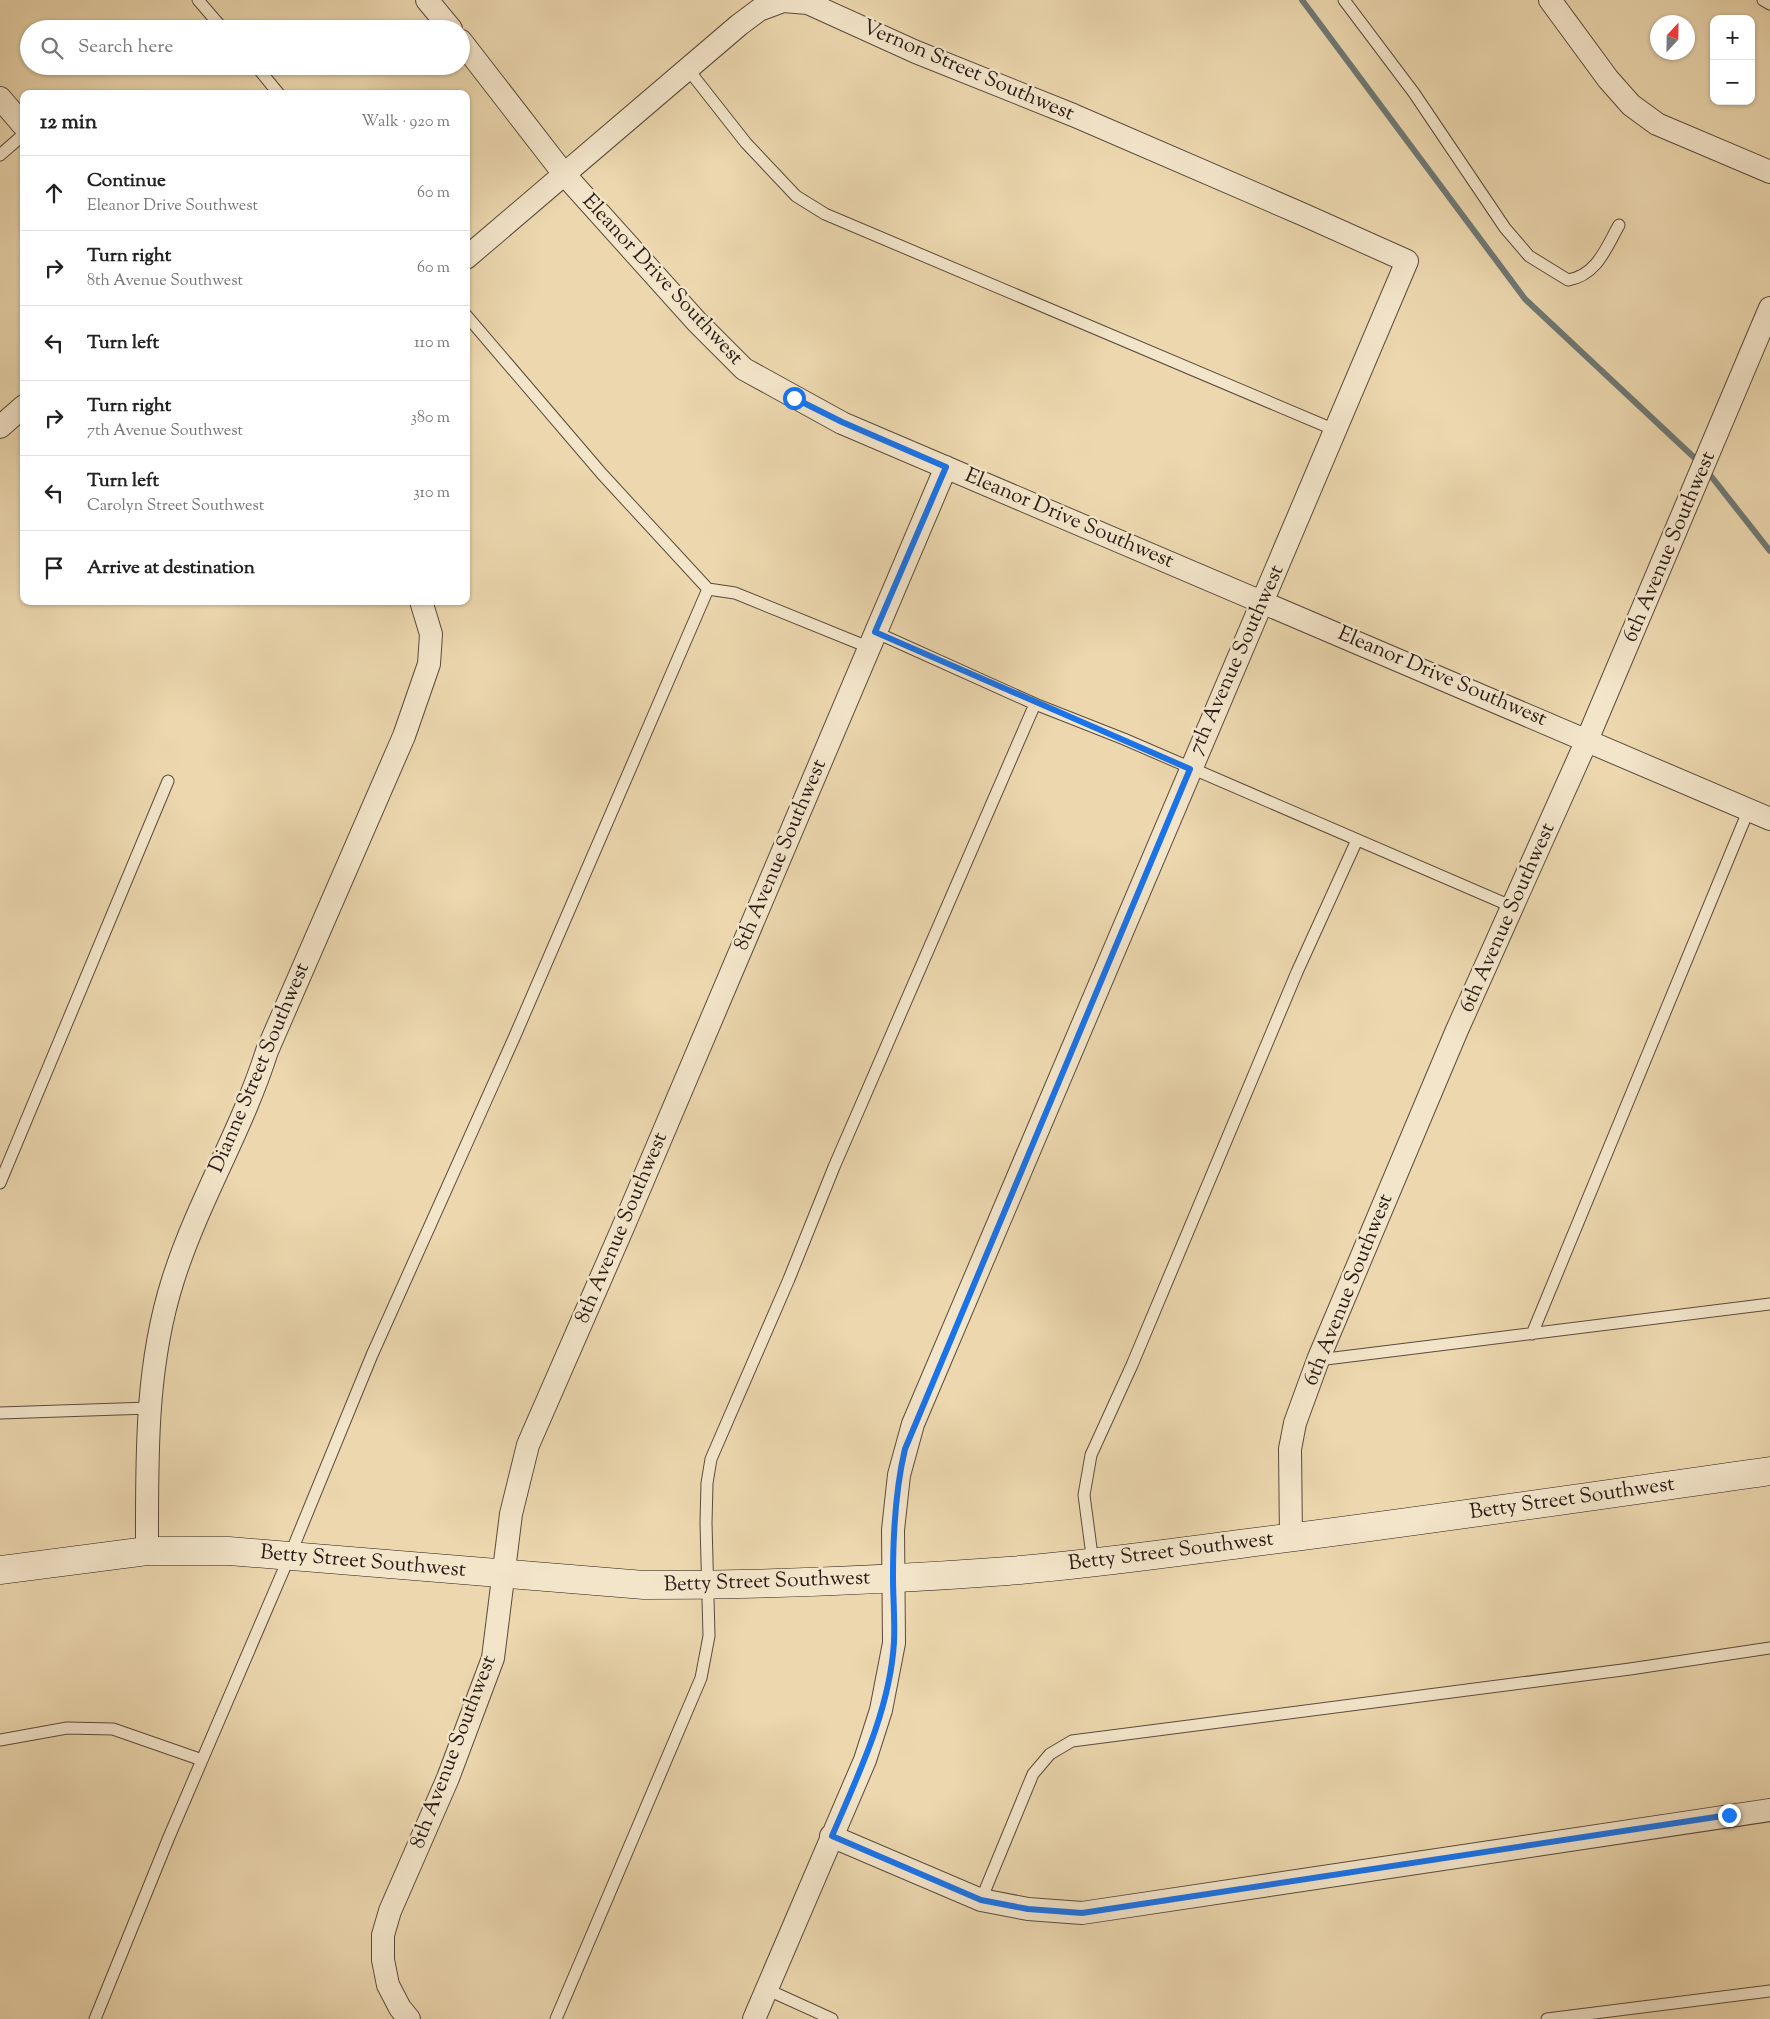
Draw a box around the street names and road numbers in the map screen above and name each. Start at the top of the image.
street label: Vernon Street Southwest [857,13,1079,129]
street label: Eleanor Drive Southwest [574,188,750,372]
street label: 6th Avenue Southwest [1616,447,1724,647]
street label: Eleanor Drive Southwest [960,461,1178,577]
street label: 7th Avenue Southwest [1182,560,1292,760]
street label: Eleanor Drive Southwest [1333,619,1551,735]
street label: 8th Avenue Southwest [727,755,835,955]
street label: 6th Avenue Southwest [1453,818,1563,1018]
street label: Dianne Street Southwest [202,958,318,1178]
street label: 8th Avenue Southwest [568,1128,676,1328]
street label: 6th Avenue Southwest [1297,1189,1401,1391]
street label: Betty Street Southwest [1468,1470,1676,1528]
street label: Betty Street Southwest [1067,1525,1275,1579]
street label: Betty Street Southwest [259,1538,467,1586]
street label: Betty Street Southwest [663,1563,871,1601]
street label: 8th Avenue Southwest [403,1651,505,1853]

